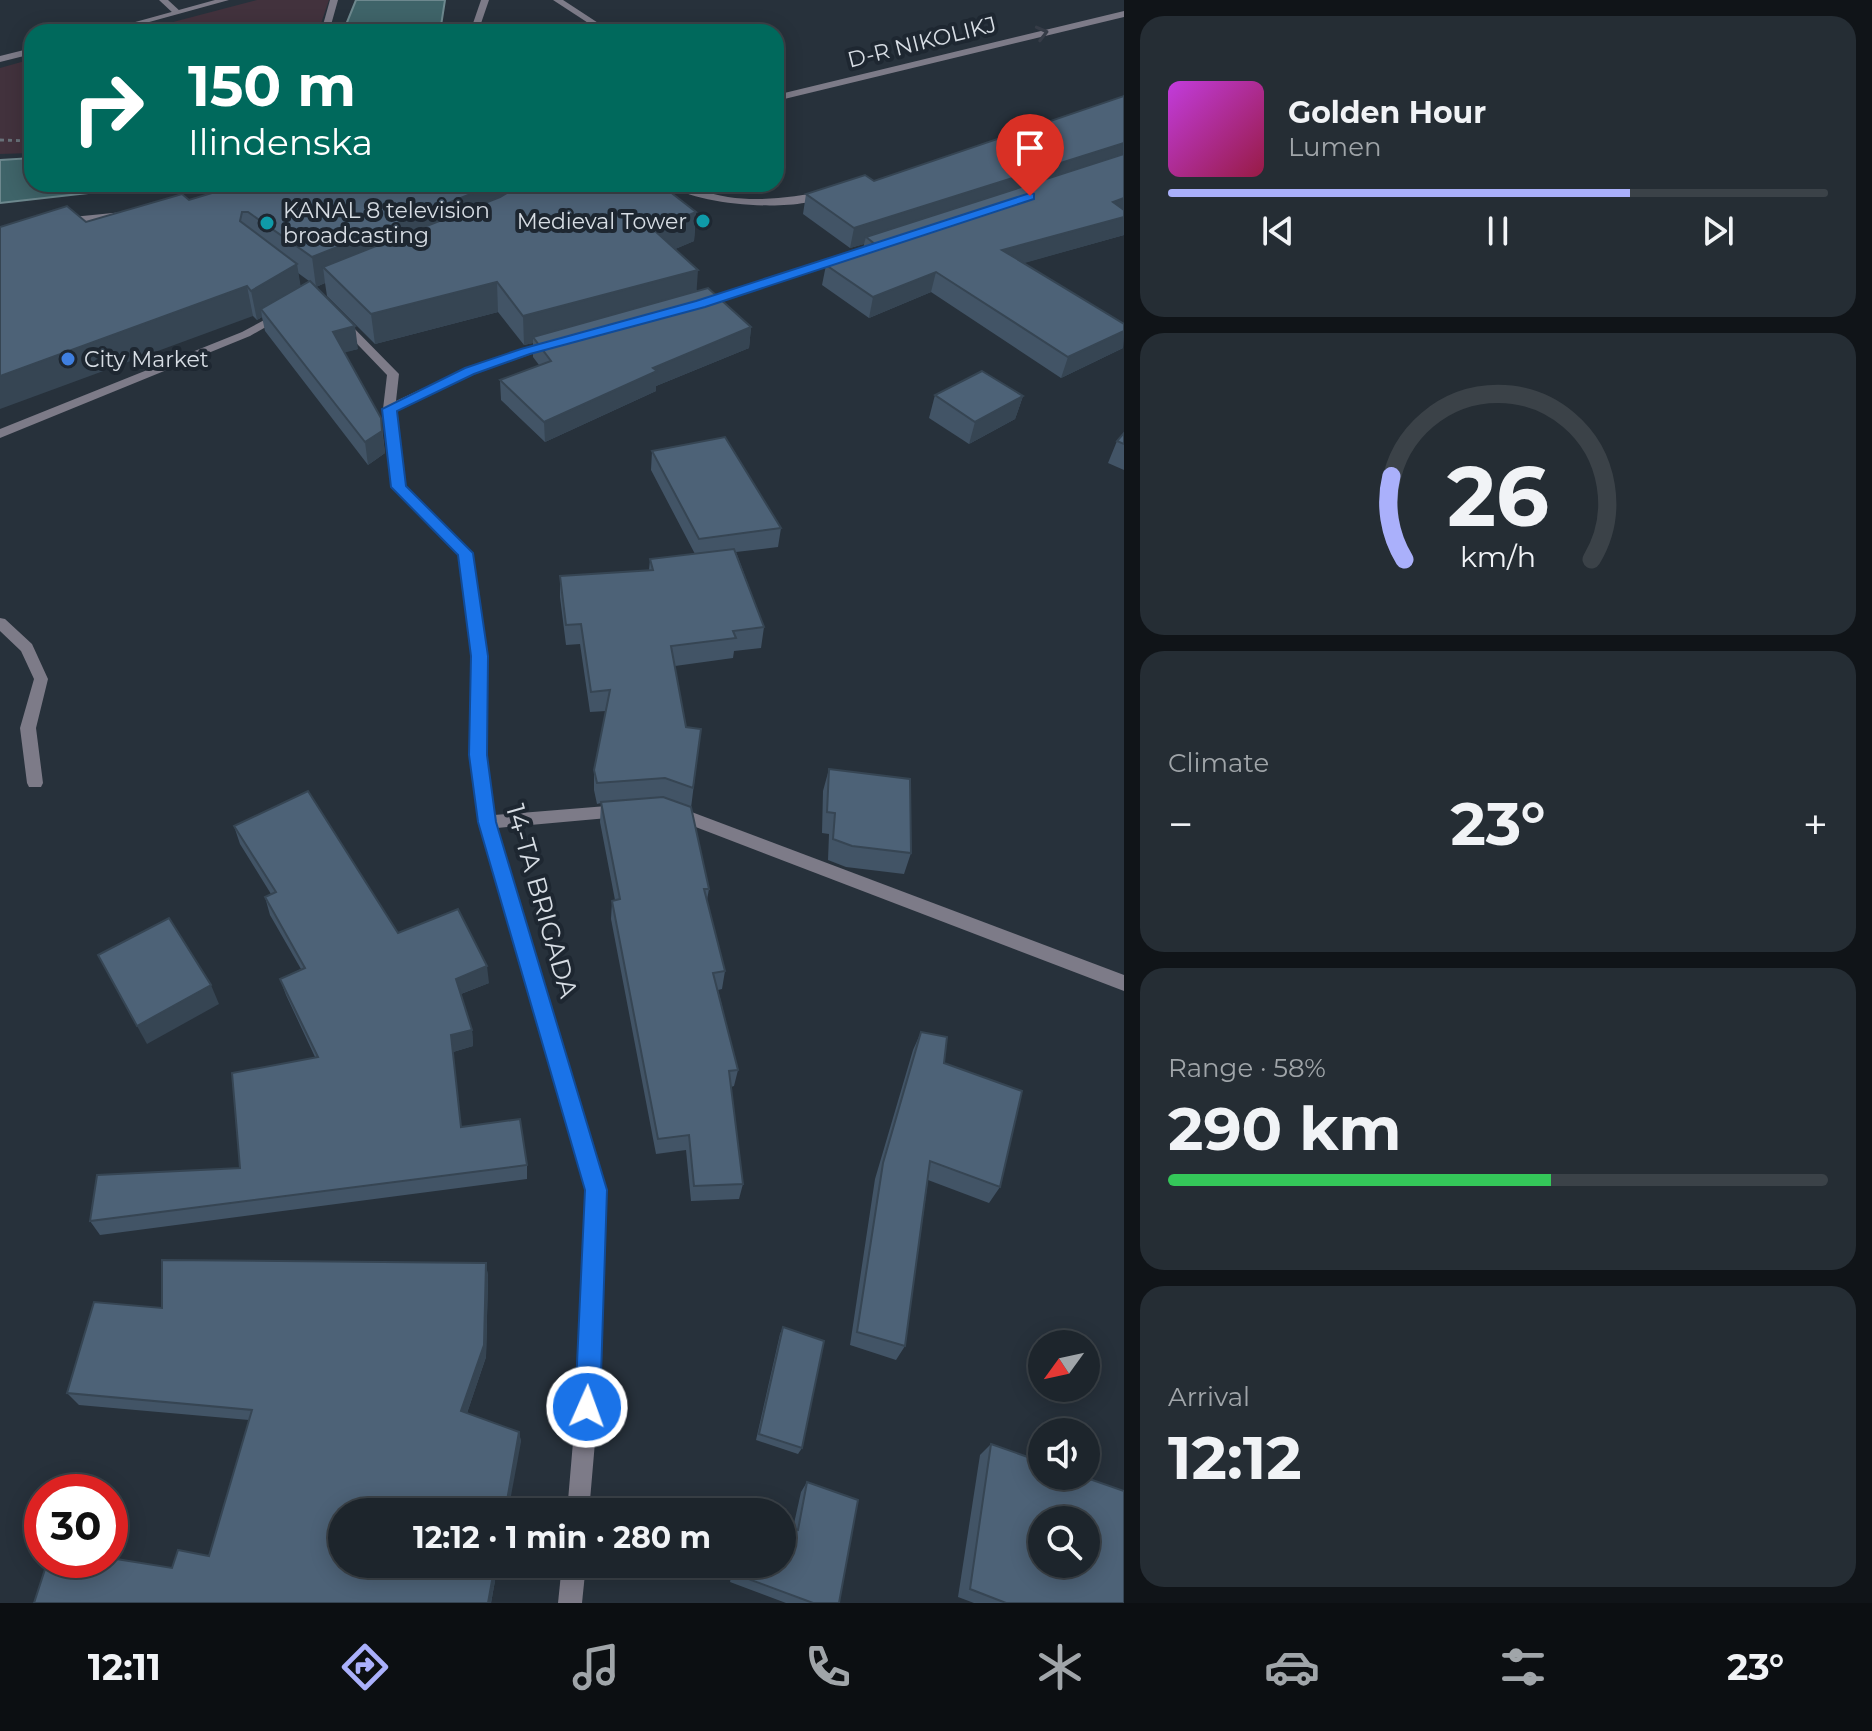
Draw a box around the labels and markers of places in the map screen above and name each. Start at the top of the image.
pin [996,114,1064,196]
place label: KANAL 8 television broadcasting [283,197,490,249]
place label: Medieval Tower [517,208,687,235]
marker: Medieval Tower [694,212,712,230]
marker: KANAL 8 television broadcasting [258,214,276,232]
place label: City Market [84,346,209,373]
marker: City Market [59,350,77,368]

